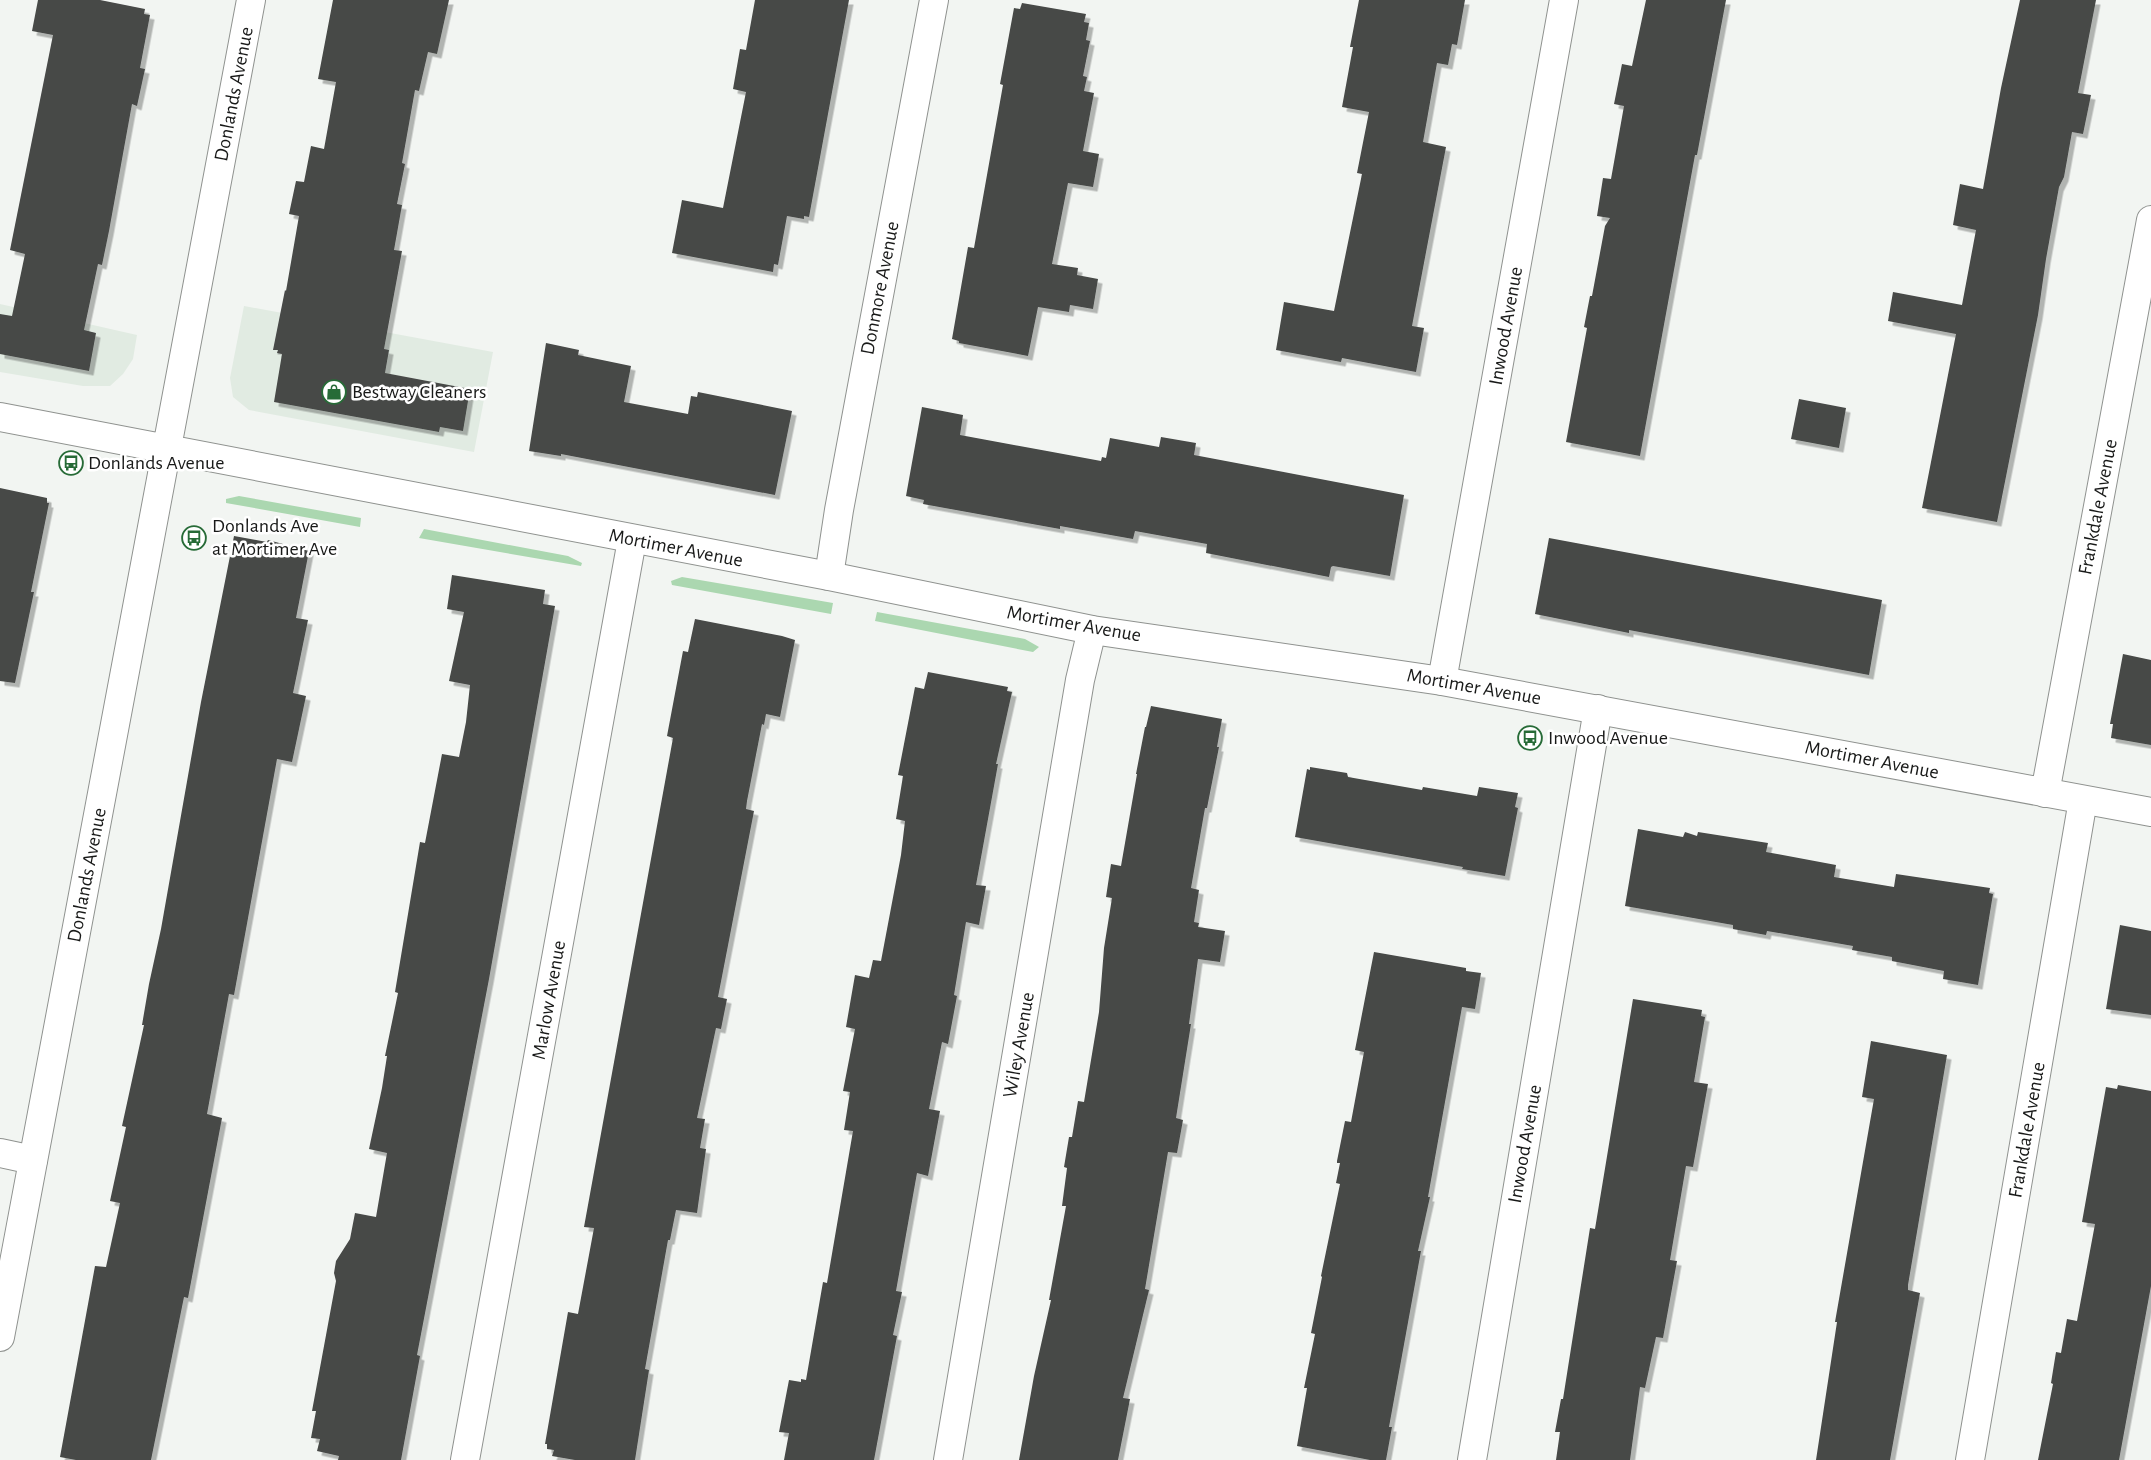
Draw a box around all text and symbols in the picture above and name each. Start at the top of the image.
street label: Donlands Avenue [211,25,257,163]
street label: Donmore Avenue [857,220,903,356]
street label: Inwood Avenue [1486,265,1526,387]
shop icon: Bestway Cleaners [321,379,347,405]
place label: Bestway Cleaners [352,382,487,402]
street label: Frankdale Avenue [2075,437,2121,577]
bus stop icon: Donlands Avenue [58,450,84,476]
place label: Donlands Avenue [88,453,225,473]
place label: Donlands Ave at Mortimer Ave [212,516,337,559]
bus stop icon: Donlands Ave at Mortimer Ave [181,525,207,551]
street label: Mortimer Avenue [607,525,745,571]
street label: Mortimer Avenue [1005,602,1143,646]
street label: Mortimer Avenue [1405,665,1543,709]
bus stop icon: Inwood Avenue [1517,725,1543,751]
place label: Inwood Avenue [1548,728,1668,748]
street label: Mortimer Avenue [1803,737,1941,783]
street label: Donlands Avenue [64,806,110,944]
street label: Marlow Avenue [529,939,569,1061]
street label: Wiley Avenue [1000,991,1038,1099]
street label: Frankdale Avenue [2005,1060,2049,1200]
street label: Inwood Avenue [1505,1083,1545,1205]

